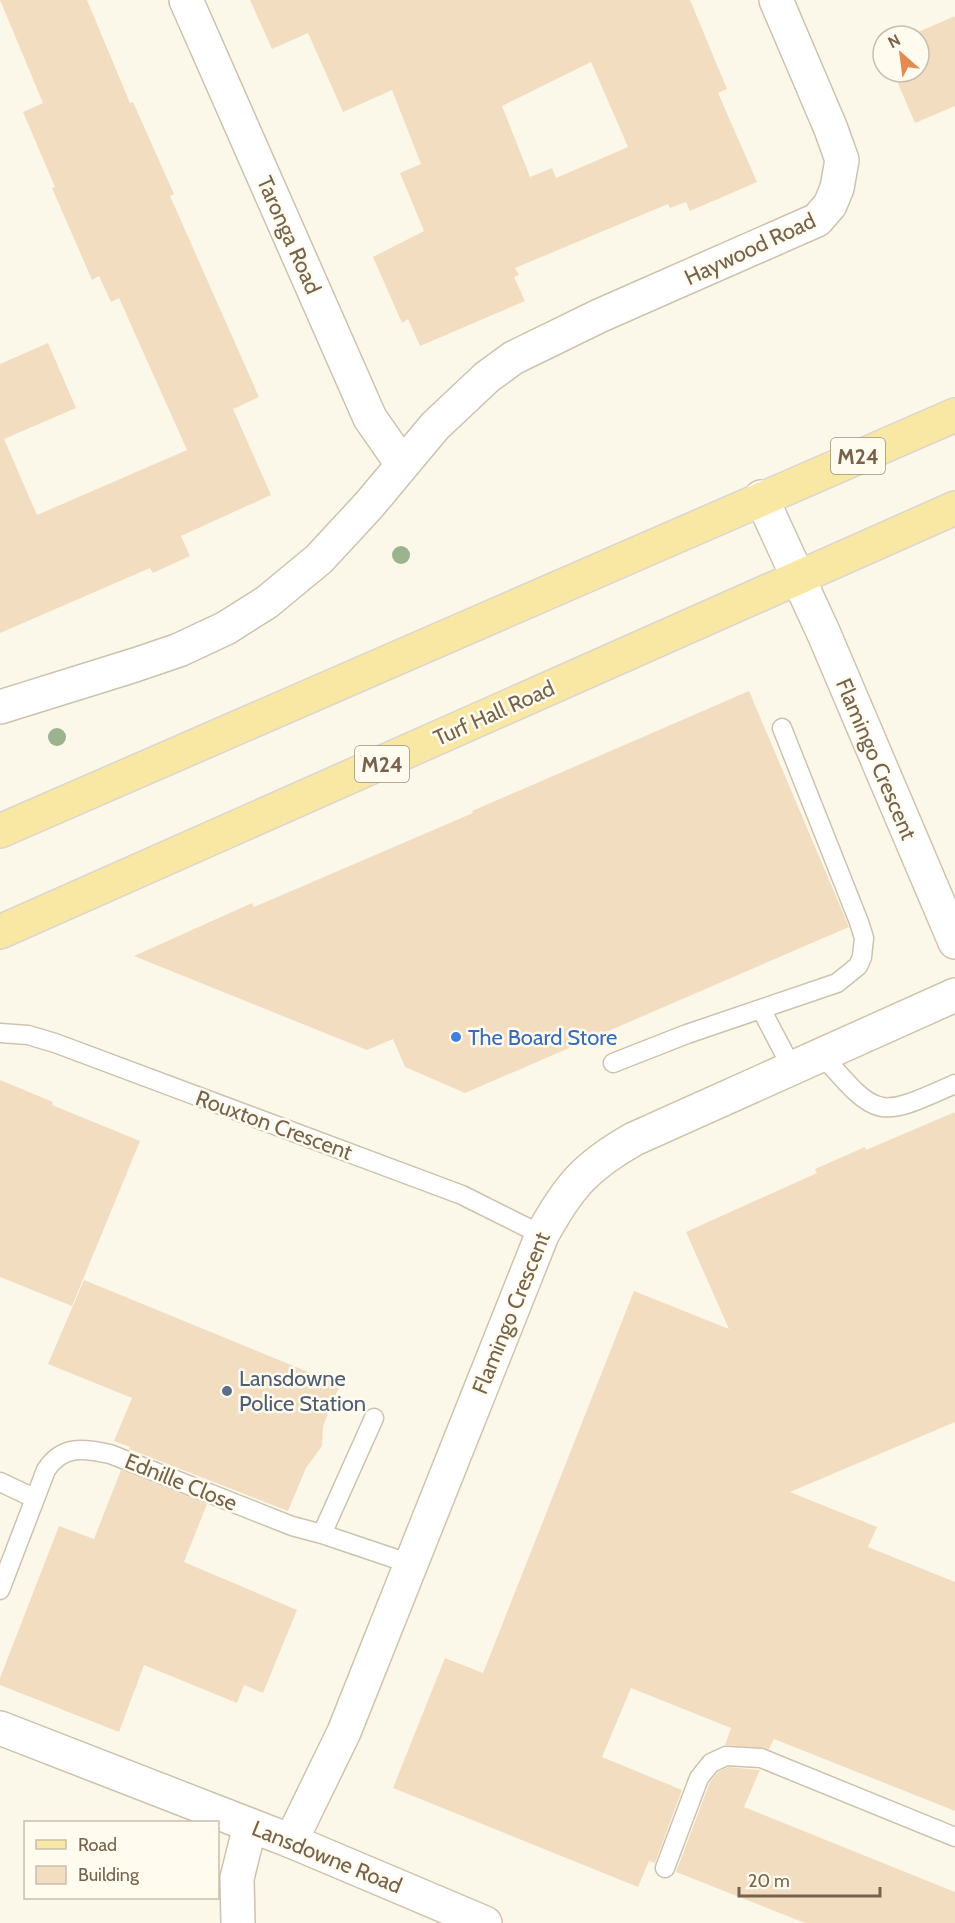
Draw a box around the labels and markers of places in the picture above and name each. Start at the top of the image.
place label: The Board Store [468,1024,617,1051]
marker: The Board Store [449,1030,463,1044]
place label: Lansdowne Police Station [239,1365,366,1417]
marker: Lansdowne Police Station [220,1384,234,1398]

